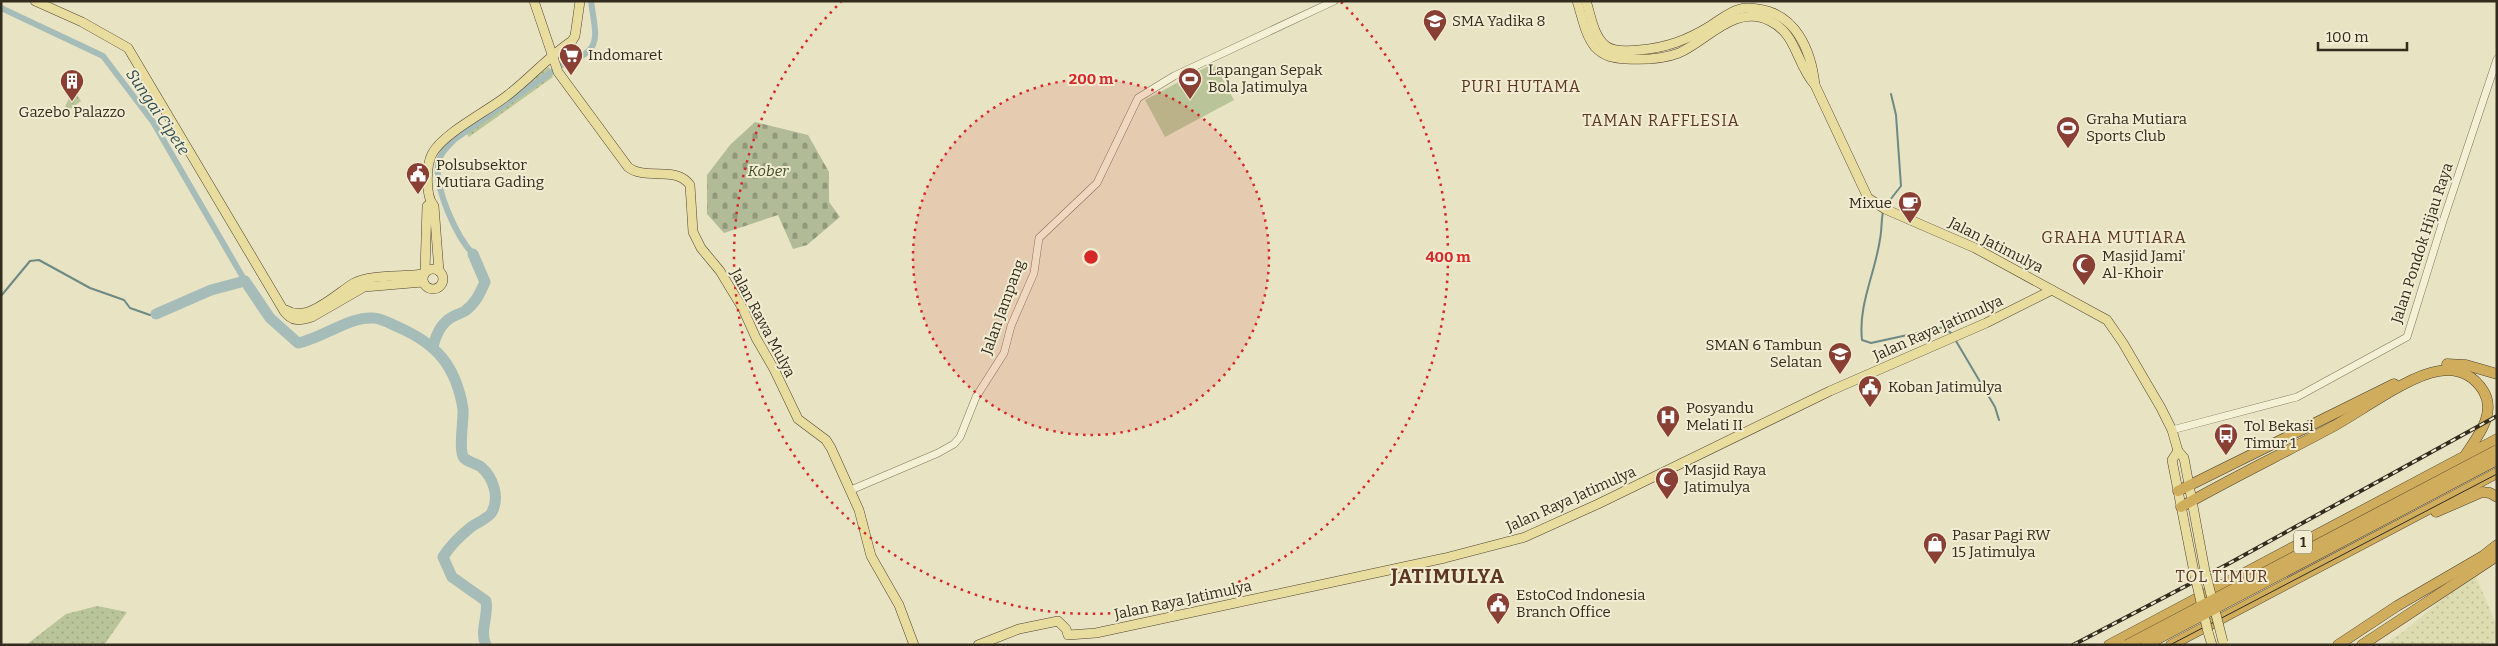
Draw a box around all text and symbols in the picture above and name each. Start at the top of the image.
school or university icon: SMA Yadika 8 [1422,8,1448,42]
place label: SMA Yadika 8 [1452,12,1546,30]
scale bar [2318,20,2407,52]
text: 100 m [2326,28,2369,46]
supermarket icon: Indomaret [558,42,584,76]
place label: Indomaret [588,46,663,64]
place label: Lapangan Sepak Bola Jatimulya [1208,61,1323,96]
water label: Sungai Cipete [122,65,194,159]
sports icon: Lapangan Sepak Bola Jatimulya [1177,66,1203,100]
building icon: Gazebo Palazzo [59,68,85,102]
text: 200 m [1069,70,1114,88]
district label: PURI HUTAMA [1461,77,1581,96]
place label: Gazebo Palazzo [19,103,125,121]
place label: Graha Mutiara Sports Club [2086,110,2187,145]
district label: TAMAN RAFFLESIA [1582,111,1740,130]
sports icon: Graha Mutiara Sports Club [2055,115,2081,149]
place label: Polsubsektor Mutiara Gading [436,156,544,191]
street label: Jalan Pondok Hijau Raya [2387,160,2456,327]
public building icon: Polsubsektor Mutiara Gading [405,161,431,195]
park label: Kober [748,162,789,180]
cafe icon: Mixue [1897,190,1923,224]
place label: Mixue [1849,194,1892,212]
street label: Jalan Jatimulya [1945,213,2046,277]
district label: GRAHA MUTIARA [2041,228,2187,247]
place label: Masjid Jami' Al-Khoir [2102,247,2186,282]
centre of rings [1082,248,1100,266]
text: 400 m [1425,248,1471,266]
mosque icon: Masjid Jami' Al-Khoir [2071,252,2097,286]
street label: Jalan Jampang [977,257,1029,358]
street label: Jalan Rawa Mulya [726,265,799,380]
street label: Jalan Raya Jatimulya [1869,291,2006,365]
place label: SMAN 6 Tambun Selatan [1705,336,1823,371]
school or university icon: SMAN 6 Tambun Selatan [1827,341,1853,375]
public building icon: Koban Jatimulya [1857,374,1883,408]
place label: Koban Jatimulya [1888,378,2002,396]
place label: Posyandu Melati II [1686,399,1754,434]
hospital icon: Posyandu Melati II [1655,404,1681,438]
place label: Tol Bekasi Timur 1 [2244,417,2314,452]
bus stop icon: Tol Bekasi Timur 1 [2213,422,2239,456]
place label: Masjid Raya Jatimulya [1683,461,1766,496]
street label: Jalan Raya Jatimulya [1502,462,1639,536]
mosque icon: Masjid Raya Jatimulya [1654,466,1680,500]
place label: Pasar Pagi RW 15 Jatimulya [1952,526,2051,561]
road number: 1 [2294,530,2312,554]
shop icon: Pasar Pagi RW 15 Jatimulya [1922,531,1948,565]
district label: JATIMULYA [1390,564,1505,588]
district label: TOL TIMUR [2175,567,2269,586]
street label: Jalan Raya Jatimulya [1112,577,1253,624]
place label: EstoCod Indonesia Branch Office [1516,586,1645,621]
public building icon: EstoCod Indonesia Branch Office [1485,591,1511,625]

